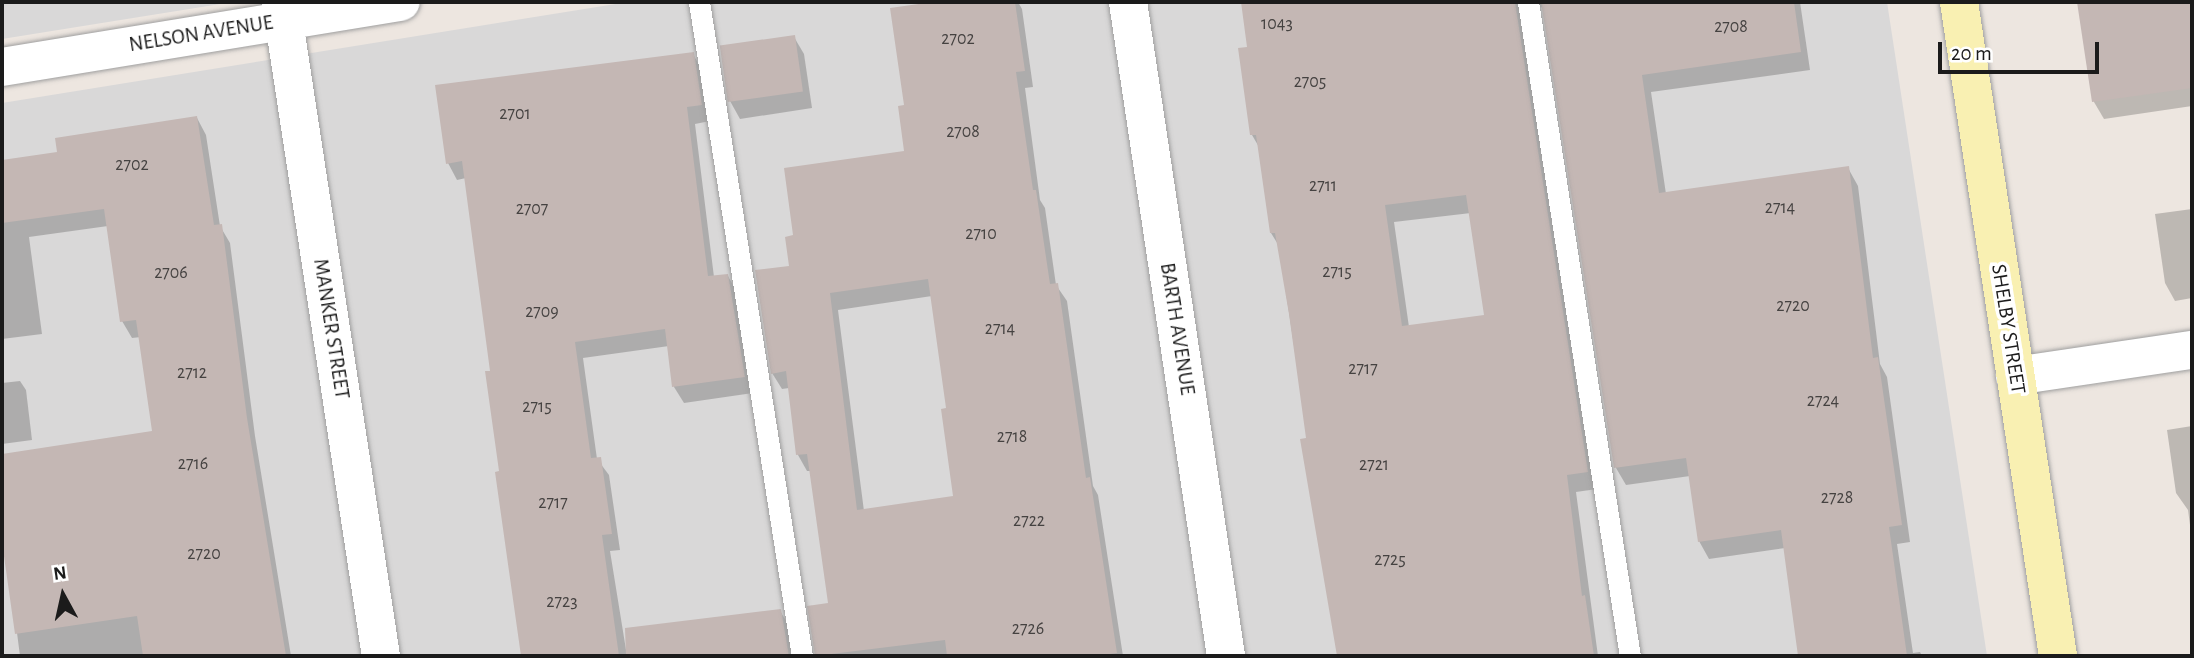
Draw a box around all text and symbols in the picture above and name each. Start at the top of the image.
street label: NELSON AVENUE [127,10,275,58]
house number: 1043 [1261,13,1293,35]
house number: 2708 [1714,16,1748,38]
house number: 2702 [941,28,975,50]
scale bar [1942,28,2103,72]
text: 20 m [1951,43,1992,64]
house number: 2705 [1294,71,1326,93]
house number: 2701 [499,103,531,125]
house number: 2708 [946,121,980,143]
house number: 2702 [115,154,149,176]
house number: 2711 [1309,175,1337,197]
house number: 2714 [1765,197,1795,219]
house number: 2707 [516,198,548,220]
house number: 2710 [965,223,997,245]
street label: MANKER STREET [307,257,355,401]
street label: BARTH AVENUE [1154,261,1200,397]
house number: 2715 [1322,261,1352,283]
house number: 2706 [154,262,188,284]
street label: SHELBY STREET [1985,262,2031,396]
house number: 2720 [1776,295,1810,317]
house number: 2709 [525,301,559,323]
house number: 2714 [985,318,1015,340]
house number: 2717 [1348,358,1378,380]
house number: 2712 [177,362,207,384]
house number: 2724 [1807,390,1839,412]
house number: 2715 [522,396,552,418]
house number: 2718 [997,426,1027,448]
house number: 2716 [178,453,208,475]
house number: 2721 [1359,454,1389,476]
house number: 2728 [1821,487,1853,509]
house number: 2717 [538,492,568,514]
house number: 2722 [1013,510,1045,532]
house number: 2720 [187,543,221,565]
house number: 2725 [1374,549,1406,571]
north arrow [28,560,98,630]
text: N [52,563,68,584]
house number: 2723 [546,591,578,613]
house number: 2726 [1012,618,1044,640]

